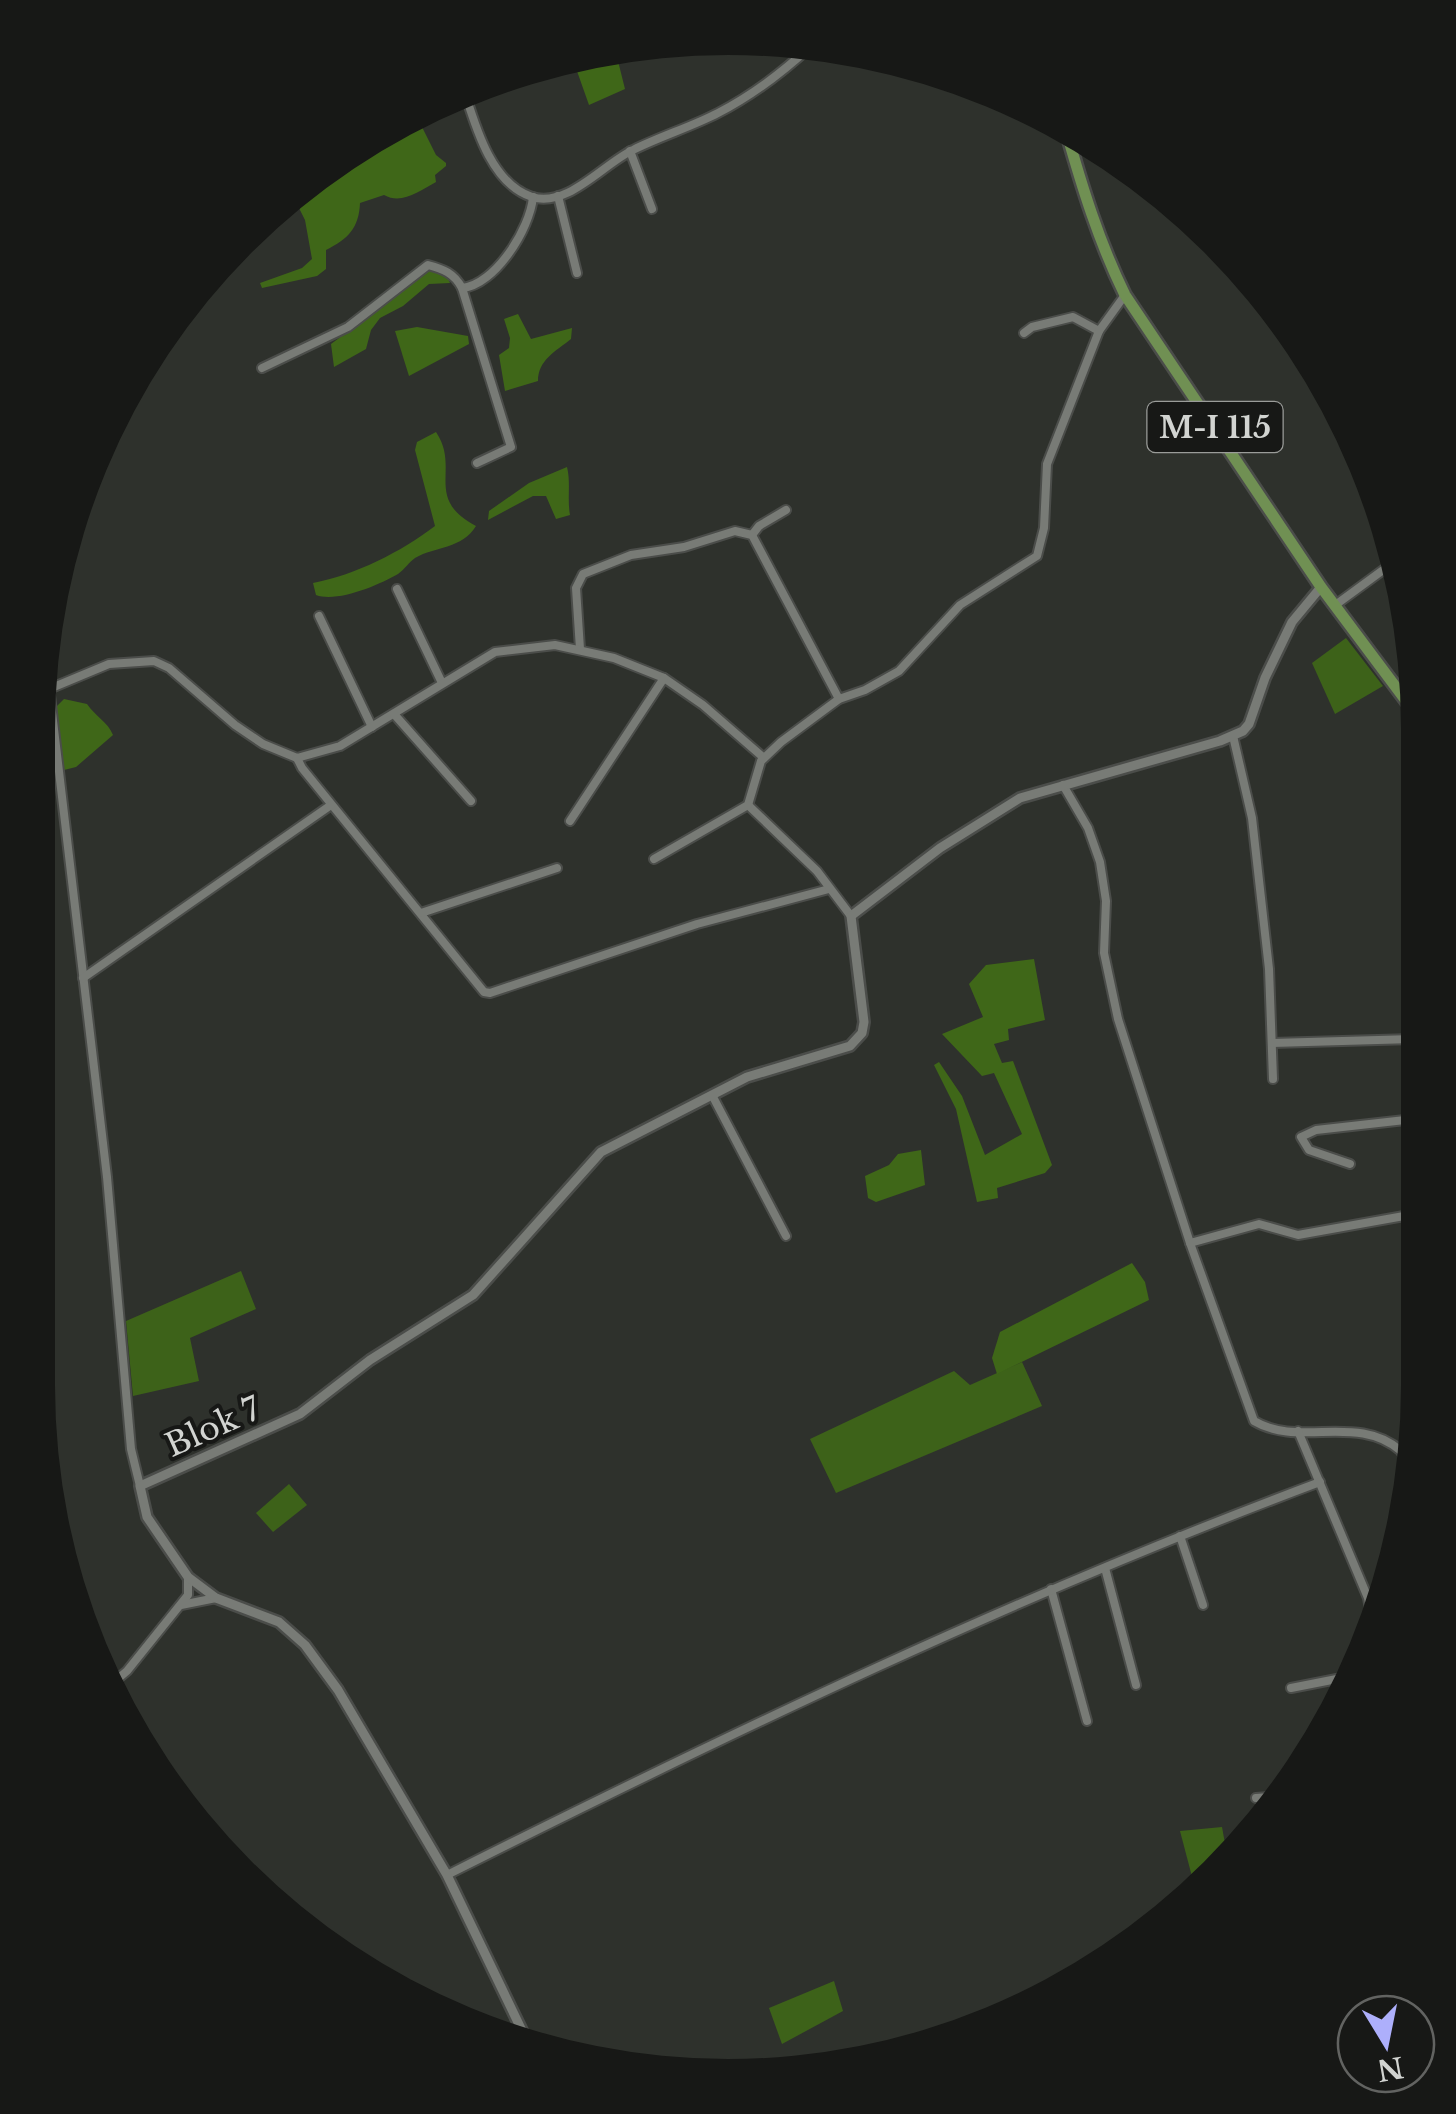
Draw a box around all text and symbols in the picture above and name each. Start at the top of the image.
road number: M-I 115 [1148,402,1282,452]
street label: Blok 7 [159,1388,268,1466]
north arrow [1336,1994,1436,2094]
text: N [1374,2049,1406,2088]

